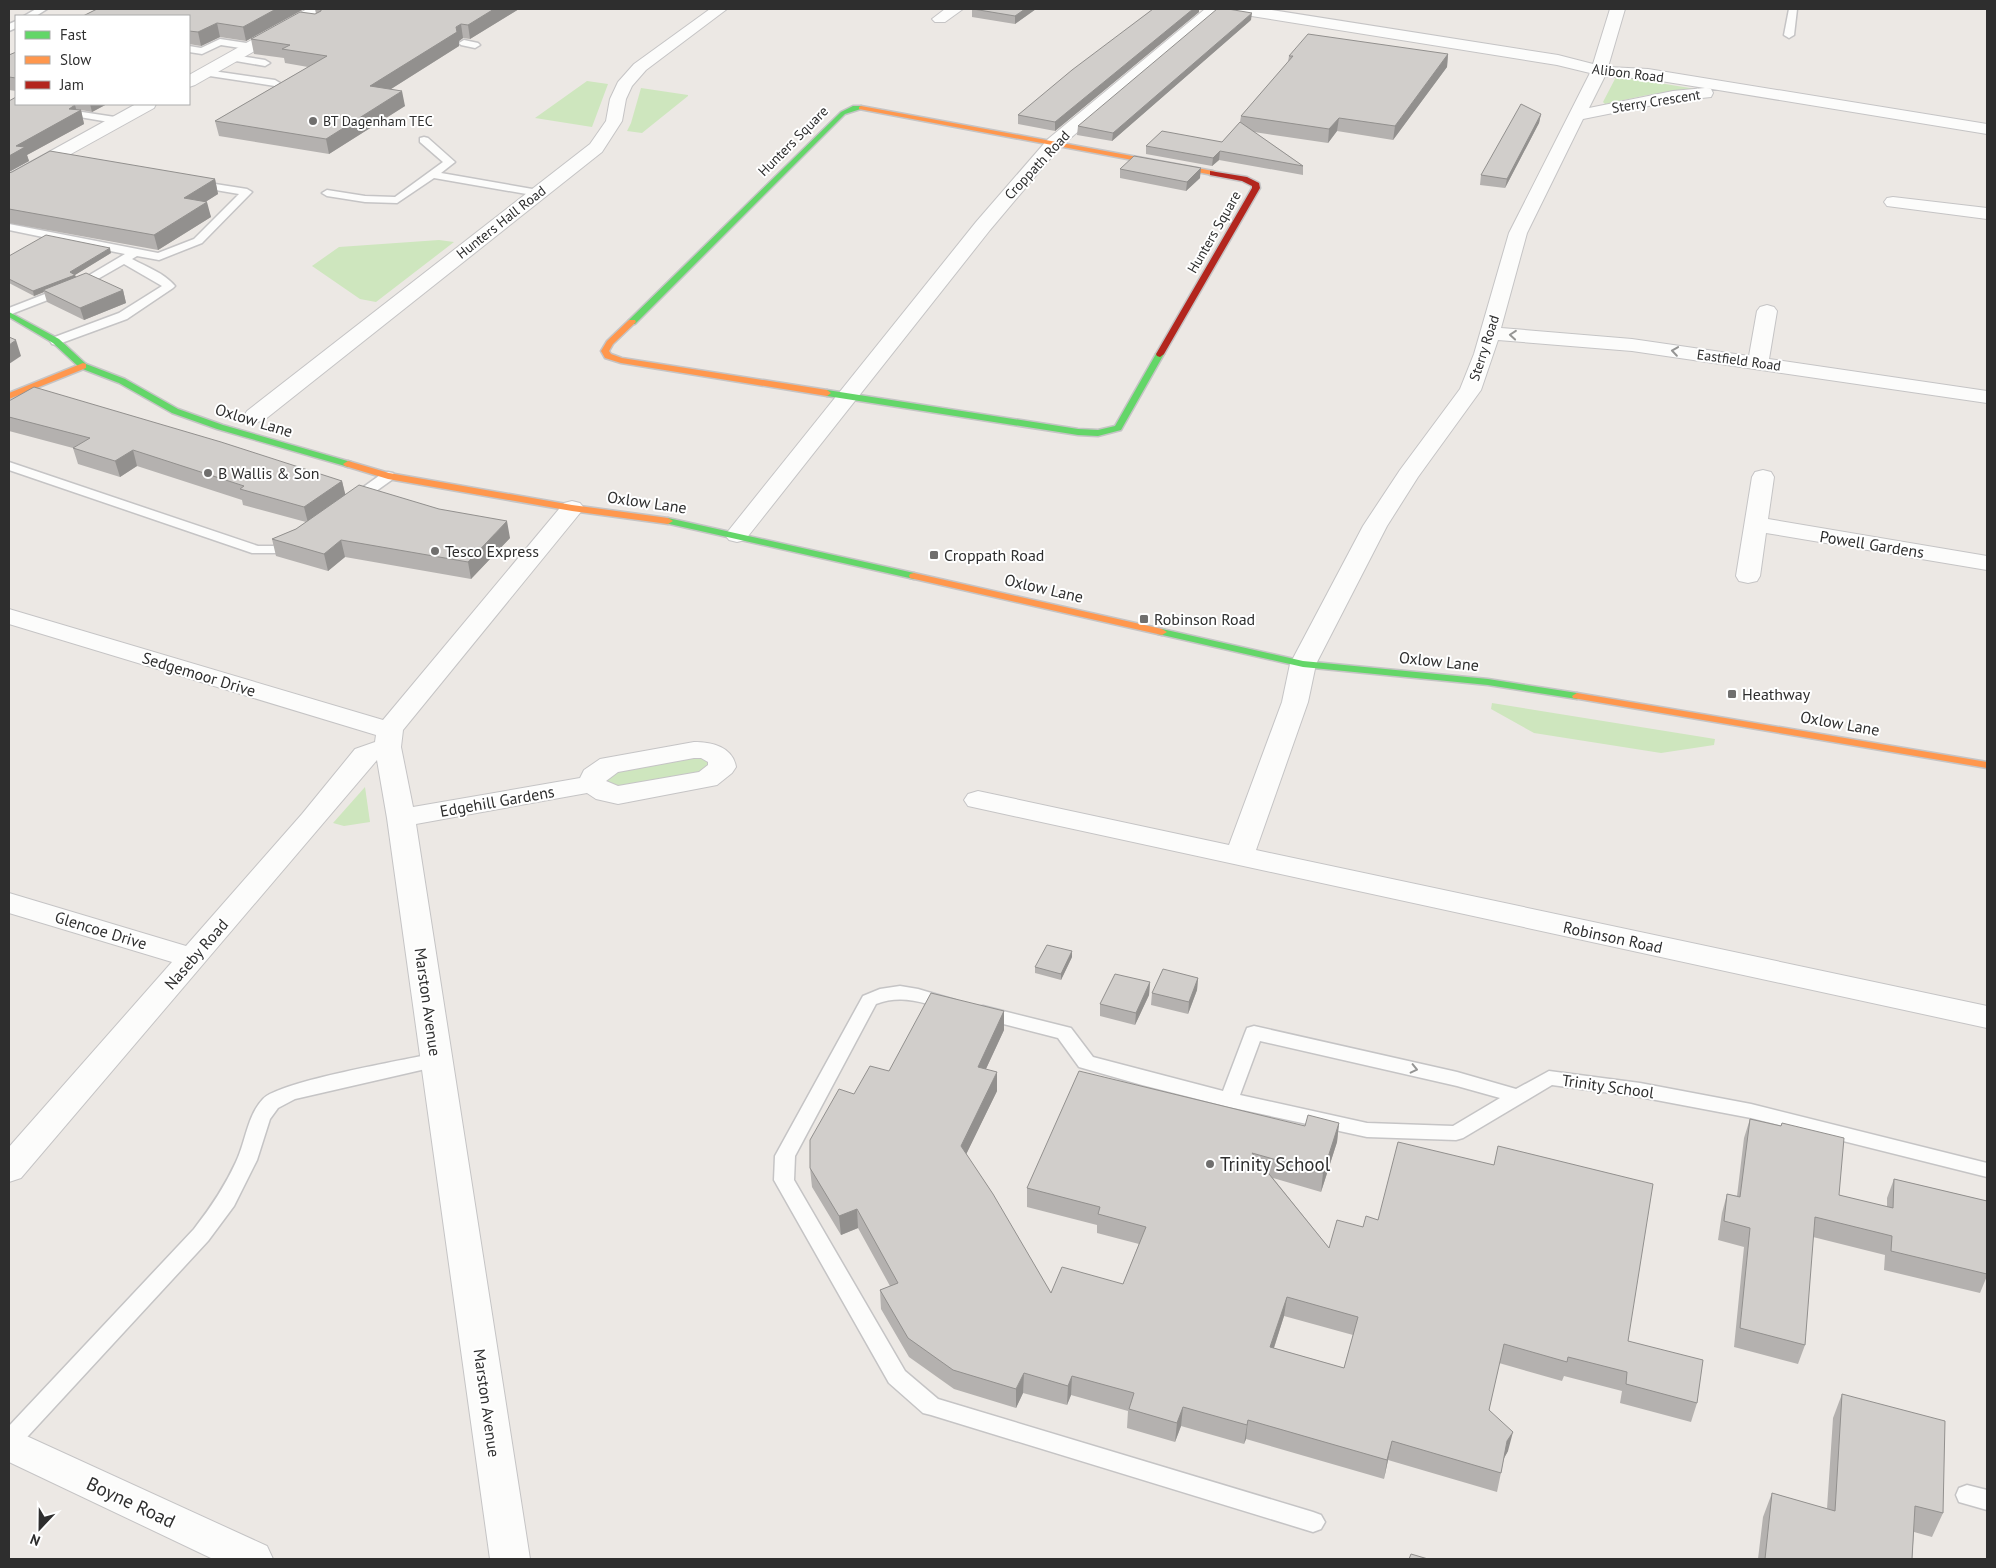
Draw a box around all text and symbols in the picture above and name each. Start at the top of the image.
legend [15,15,190,105]
text: Fast [60,25,87,44]
text: Slow [60,50,91,69]
street label: Alibon Road [1591,60,1665,86]
text: Jam [59,75,84,94]
street label: Sterry Crescent [1610,85,1702,117]
street label: Hunters Square [754,102,832,180]
place label: BT Dagenham TEC [323,112,433,130]
marker: BT Dagenham TEC [307,115,319,127]
street label: Croppath Road [1000,127,1074,203]
street label: Hunters Hall Road [453,181,549,263]
street label: Hunters Square [1183,188,1245,276]
street label: Sterry Road [1465,313,1503,383]
one-way arrow [1509,330,1517,341]
street label: Eastfield Road [1696,345,1782,375]
one-way arrow [1670,347,1679,357]
street label: Oxlow Lane [213,399,295,441]
place label: B Wallis & Son [218,463,320,483]
marker: B Wallis & Son [202,467,214,479]
street label: Oxlow Lane [606,487,688,517]
street label: Powell Gardens [1818,526,1926,562]
place label: Tesco Express [445,541,539,561]
marker: Tesco Express [429,545,441,557]
place label: Croppath Road [944,545,1044,565]
marker: Croppath Road [928,549,940,561]
street label: Oxlow Lane [1003,569,1085,607]
place label: Robinson Road [1154,609,1255,629]
marker: Robinson Road [1138,613,1150,625]
street label: Sedgemoor Drive [140,647,258,701]
street label: Oxlow Lane [1398,647,1480,675]
place label: Heathway [1742,684,1811,704]
marker: Heathway [1726,688,1738,700]
street label: Oxlow Lane [1799,706,1881,740]
street label: Edgehill Gardens [438,781,556,821]
street label: Glencoe Drive [53,907,149,953]
street label: Naseby Road [160,915,232,993]
street label: Robinson Road [1561,917,1665,957]
street label: Marston Avenue [411,947,445,1057]
one-way arrow [1409,1063,1418,1074]
street label: Trinity School [1561,1070,1656,1102]
place label: Trinity School [1220,1152,1331,1176]
marker: Trinity School [1204,1158,1216,1170]
street label: Marston Avenue [470,1348,504,1458]
street label: Boyne Road [83,1471,179,1533]
north arrow [15,1503,65,1553]
text: N [27,1530,43,1550]

